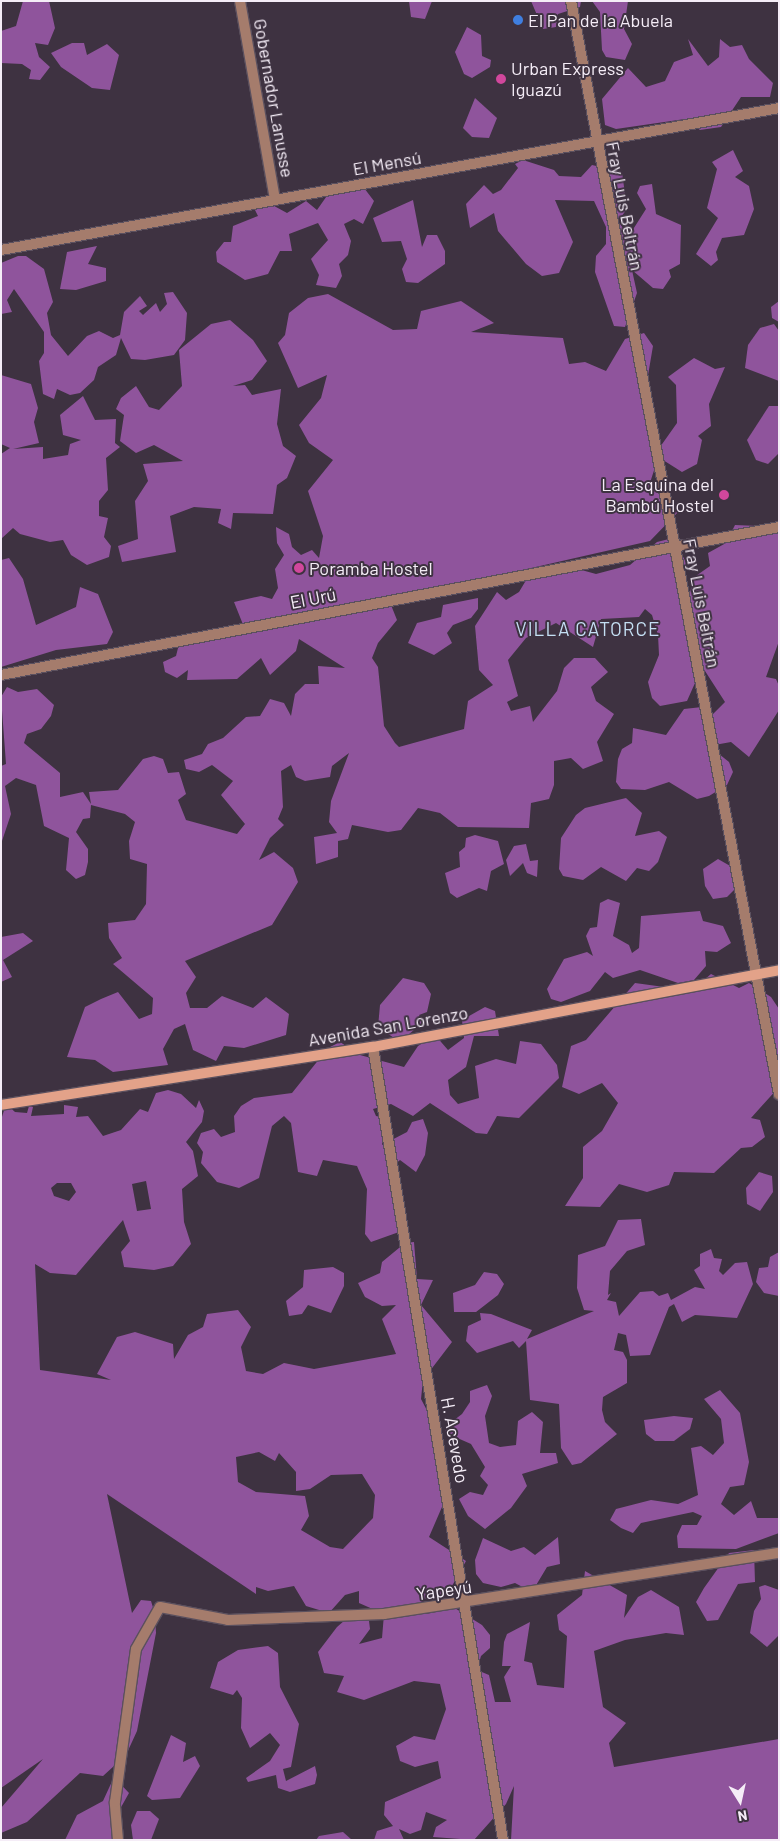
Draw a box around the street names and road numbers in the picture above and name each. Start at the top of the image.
street label: Gobernador Lanusse [249,17,299,179]
street label: Fray Luis Beltrán [602,140,648,272]
street label: El Mensú [351,146,423,180]
street label: Fray Luis Beltrán [679,537,725,669]
street label: El Urú [288,583,338,613]
street label: Avenida San Lorenzo [306,1001,470,1051]
street label: H. Acevedo [437,1395,473,1485]
street label: Yapeyú [415,1575,473,1605]

